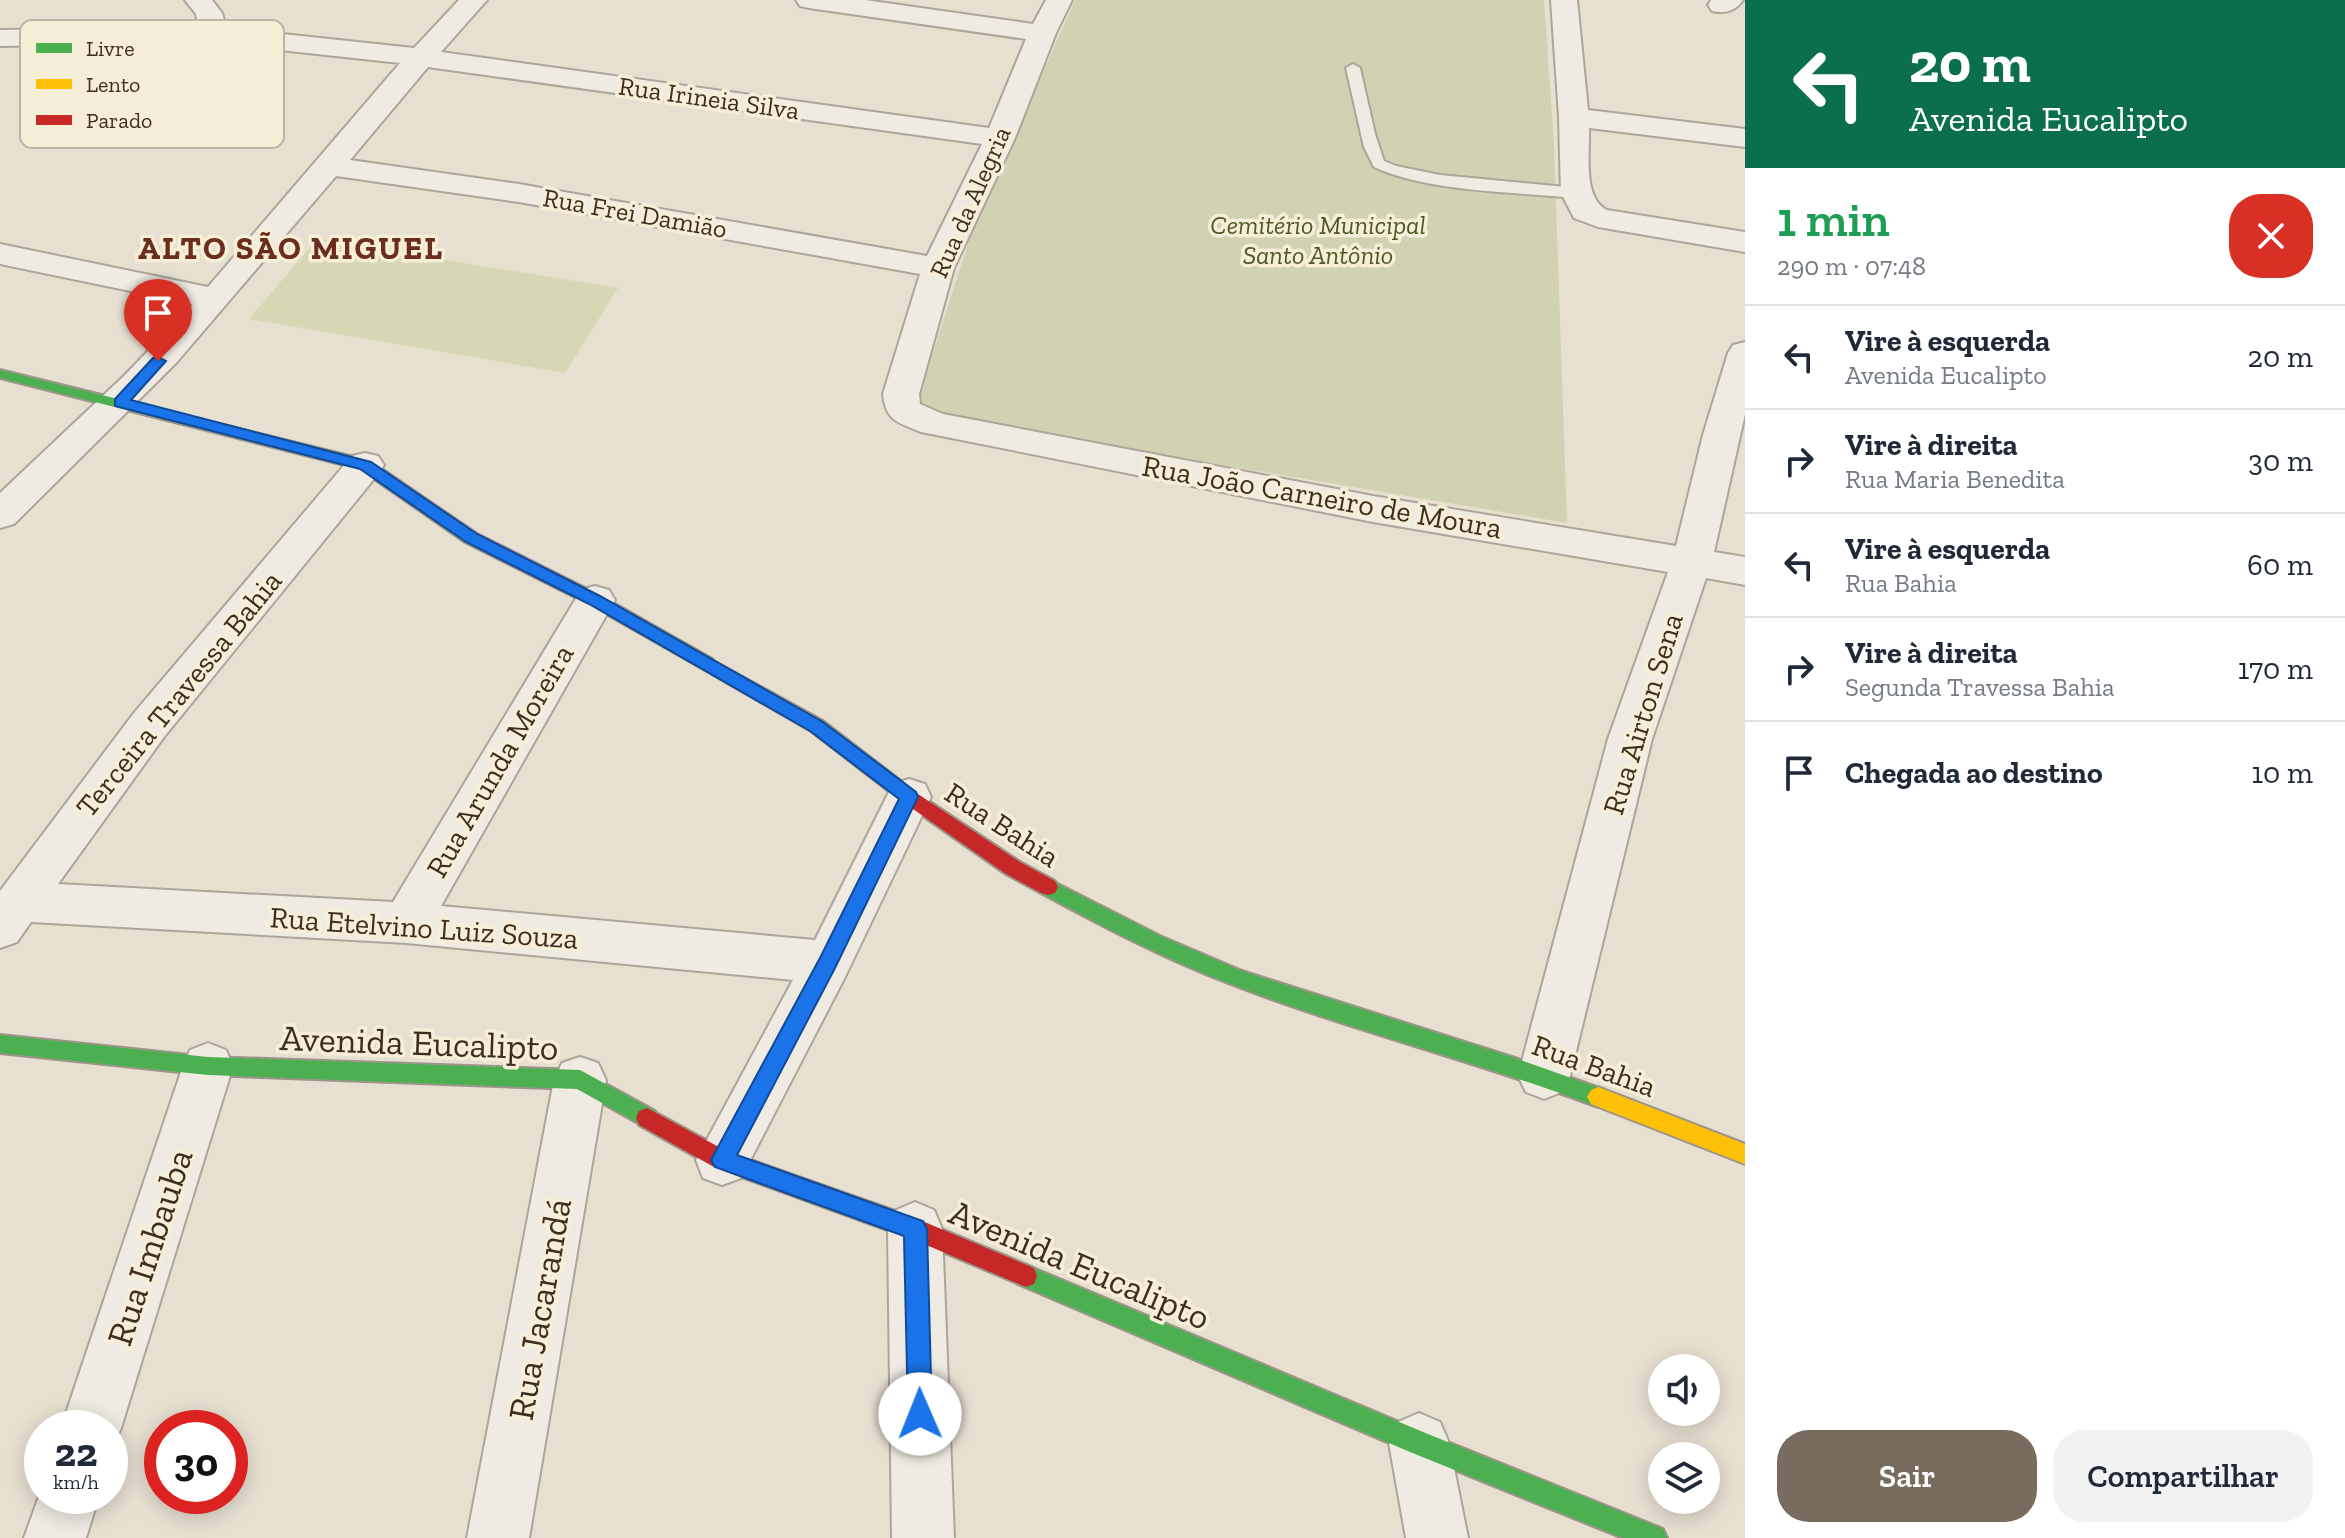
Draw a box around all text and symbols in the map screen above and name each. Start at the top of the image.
legend [20,20,284,148]
text: 20 m [1909,29,2031,96]
icon: left [1777,32,1881,136]
text: Livre [86,35,135,62]
street label: Rua Irineia Silva [617,69,802,127]
text: Lento [86,71,140,98]
text: Avenida Eucalipto [1909,97,2188,140]
text: Parado [86,107,152,134]
street label: Rua da Alegria [922,121,1018,283]
street label: Rua Frei Damião [540,181,730,245]
text: 1 min [1777,191,1890,248]
button: close [2229,194,2313,278]
park label: Cemitério Municipal Santo Antônio [1210,209,1426,271]
district label: ALTO SÃO MIGUEL [138,229,444,267]
text: 290 m · 07:48 [1777,250,1926,282]
pin [124,279,192,361]
icon: arrive [136,291,180,335]
text: Vire à esquerda [1845,323,2050,359]
icon: left [1777,335,1821,379]
text: 20 m [2248,339,2313,375]
text: Avenida Eucalipto [1845,359,2047,391]
text: Vire à direita [1845,427,2018,463]
icon: right [1777,439,1821,483]
text: 30 m [2248,443,2313,479]
street label: Rua João Carneiro de Moura [1139,448,1505,546]
text: Rua Maria Benedita [1845,463,2065,495]
text: Vire à esquerda [1845,531,2050,567]
icon: left [1777,543,1821,587]
text: 60 m [2247,547,2313,583]
street label: Terceira Travessa Bahia [69,564,289,824]
text: Rua Bahia [1845,567,1957,599]
street label: Rua Airton Sena [1595,609,1691,819]
text: Vire à direita [1845,635,2018,671]
street label: Rua Arunda Moreira [419,638,581,884]
icon: right [1777,647,1821,691]
text: 170 m [2238,651,2313,687]
text: Segunda Travessa Bahia [1845,671,2115,703]
icon: arrive [1777,751,1821,795]
text: Chegada ao destino [1845,755,2103,791]
text: 10 m [2251,755,2313,791]
street label: Rua Bahia [938,775,1066,875]
street label: Rua Etelvino Luiz Souza [269,899,579,957]
street label: Avenida Eucalipto [279,1016,559,1069]
street label: Rua Bahia [1527,1027,1661,1105]
street label: Rua Imbauba [97,1143,201,1351]
street label: Avenida Eucalipto [943,1190,1217,1339]
street label: Rua Jacarandá [499,1195,580,1423]
map controls [1648,1354,1720,1514]
button: sound [1648,1354,1720,1426]
position arrow [878,1372,962,1456]
speed limit sign: 30 [144,1410,248,1514]
text: 22 [55,1428,97,1476]
button: Sair [1777,1430,2037,1522]
button: Compartilhar [2053,1430,2313,1522]
button: layers [1648,1442,1720,1514]
text: km/h [53,1470,99,1494]

